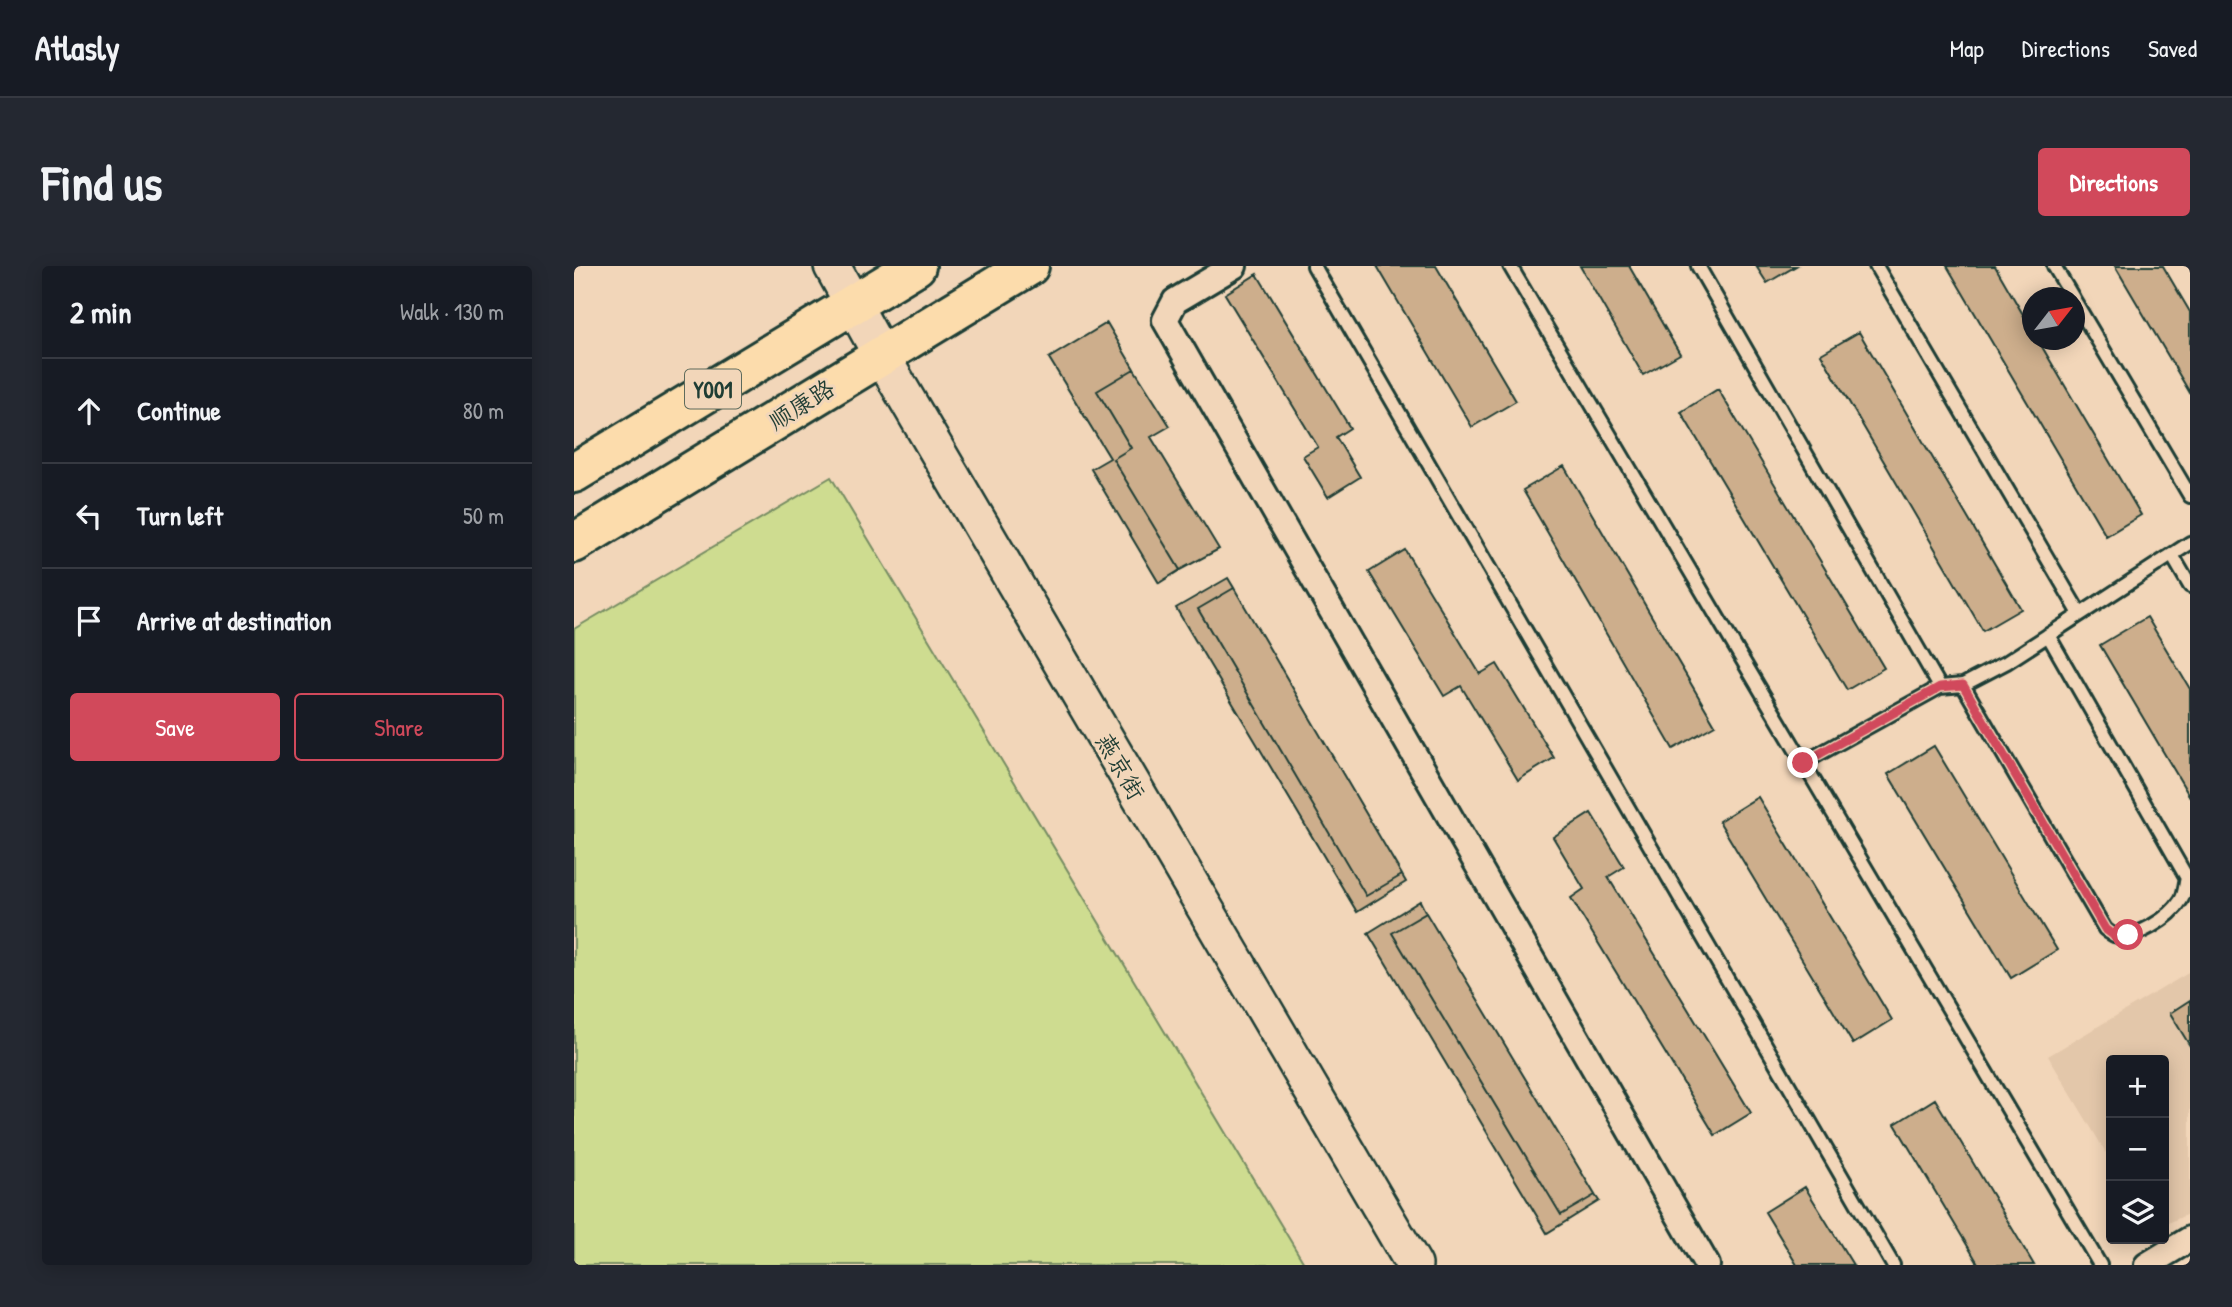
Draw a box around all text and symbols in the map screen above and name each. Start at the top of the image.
text: Atlasly [35,26,120,70]
text: Map [1950,32,1984,64]
text: Directions [2022,32,2110,64]
text: Saved [2148,32,2197,64]
button: Directions [2038,148,2190,216]
text: Find us [42,149,162,215]
north arrow [2022,287,2085,350]
text: 2 min [70,292,132,332]
text: Walk · 130 m [400,296,504,327]
road number: Y001 [685,370,741,408]
street label: 顺康路 [762,371,840,437]
icon: ahead [70,392,108,430]
text: Continue [137,393,221,428]
text: 80 m [463,395,504,426]
icon: left [70,497,108,535]
text: Turn left [137,498,223,533]
text: 50 m [463,500,504,531]
icon: arrive [70,602,108,640]
text: Arrive at destination [137,603,332,638]
button: Save [70,693,280,761]
button: Share [294,693,504,761]
street label: 燕京街 [1089,727,1153,805]
route end [1787,747,1818,778]
route start [2112,919,2143,950]
map controls [2106,1055,2169,1244]
button: + [2106,1055,2169,1118]
button: − [2106,1118,2169,1181]
button: layers [2106,1181,2169,1244]

